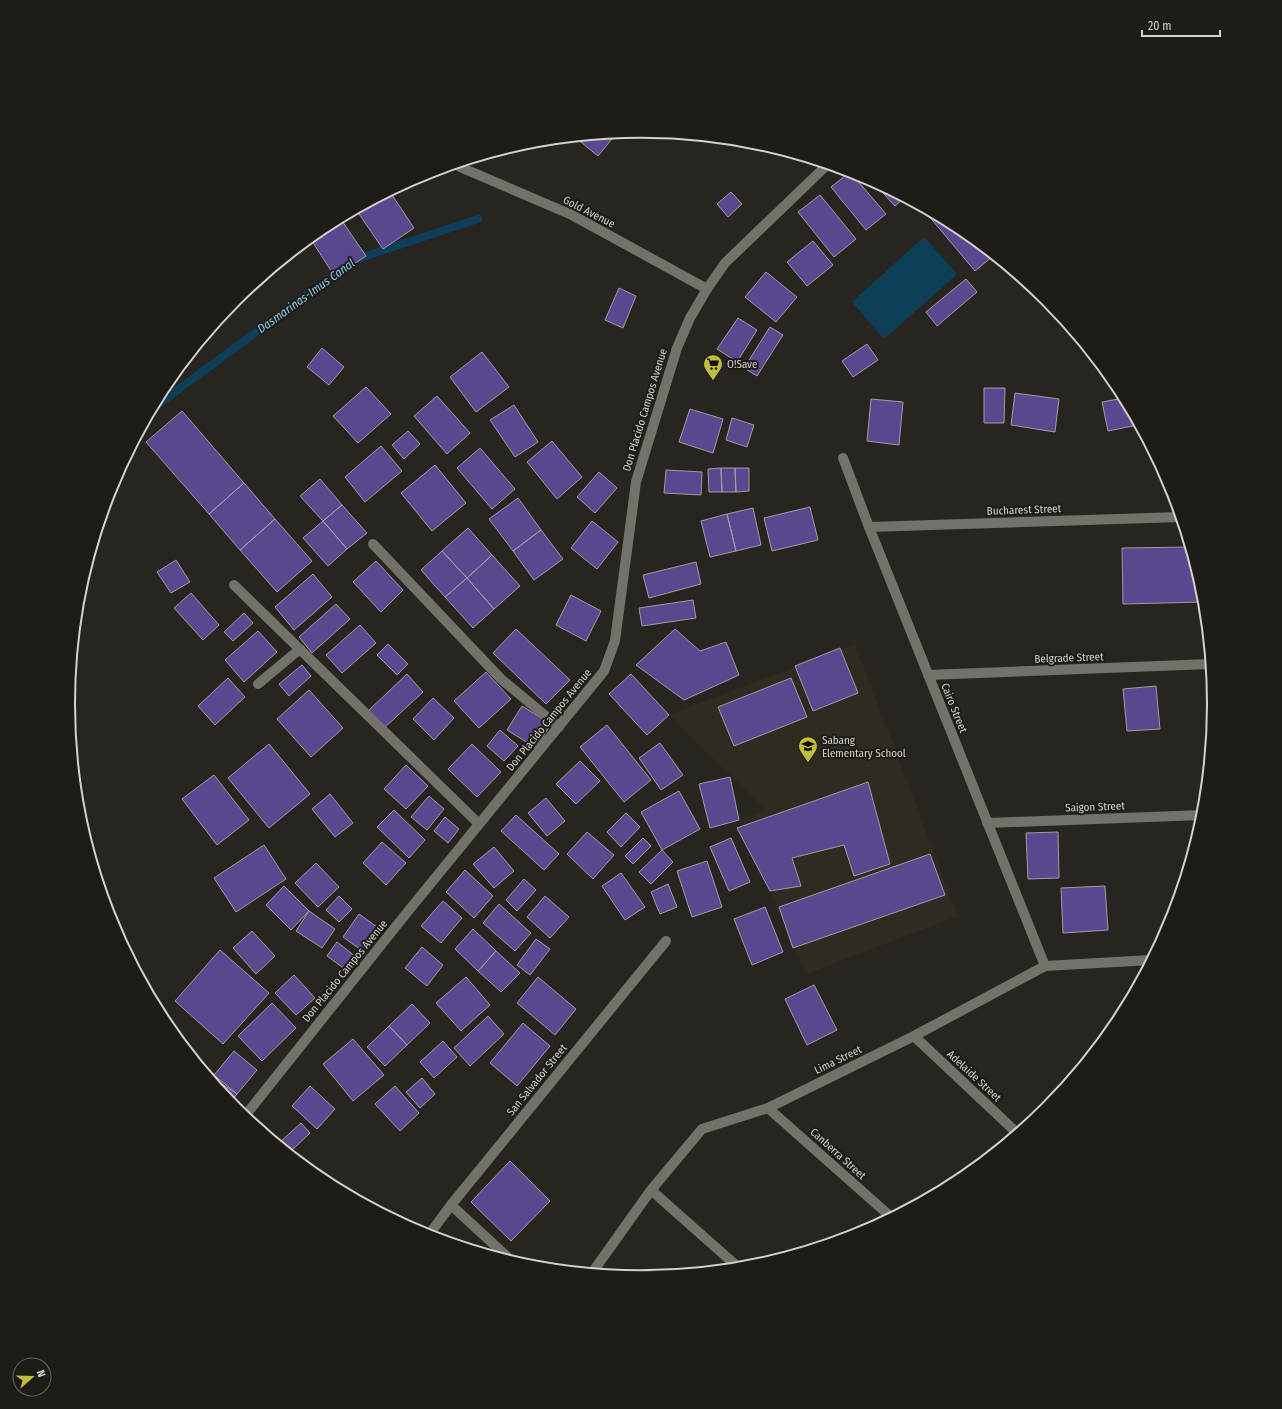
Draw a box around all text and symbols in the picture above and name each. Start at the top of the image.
scale bar [1142,12,1220,38]
text: 20 m [1148,19,1172,33]
street label: Gold Avenue [561,193,617,231]
water label: Dasmarinas-Imus Canal [255,256,357,336]
street label: Don Placido Campos Avenue [620,347,670,473]
supermarket icon: O!Save [702,353,724,381]
place label: O!Save [727,358,757,371]
street label: Bucharest Street [987,502,1062,518]
street label: Belgrade Street [1034,650,1104,666]
street label: Don Placido Campos Avenue [504,666,594,774]
street label: Cairo Street [938,681,970,735]
place label: Sabang Elementary School [822,734,906,760]
school or university icon: Sabang Elementary School [797,735,819,763]
street label: Saigon Street [1065,799,1126,815]
street label: Don Placido Campos Avenue [300,917,390,1025]
street label: San Salvador Street [504,1041,570,1118]
street label: Lima Street [812,1043,864,1077]
street label: Adelaide Street [944,1048,1004,1105]
street label: Canberra Street [808,1126,869,1183]
north arrow [12,1357,52,1397]
text: N [34,1368,48,1379]

